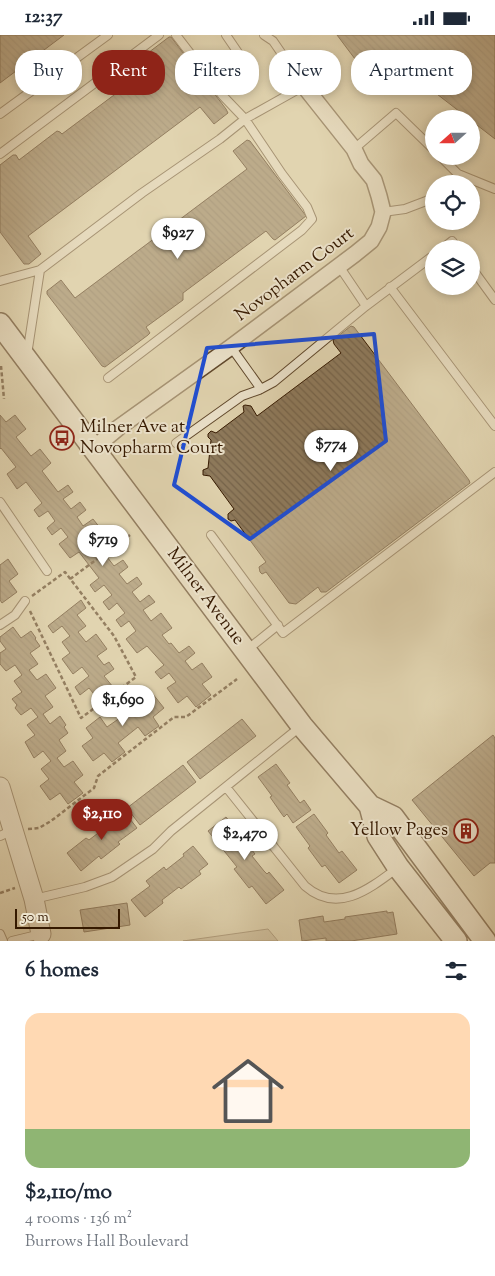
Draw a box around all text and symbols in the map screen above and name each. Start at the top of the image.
text: 12:37 [25,4,63,31]
chip: Buy [15,50,82,95]
chip: Rent [92,50,165,95]
chip: Filters [175,50,259,95]
chip: New [269,50,341,95]
chip: Apartment [351,50,472,95]
north arrow [425,110,480,165]
map controls [425,110,480,295]
button: locate [425,175,480,230]
pin: $927 [148,217,208,260]
text: $927 [162,222,194,245]
street label: Novopharm Court [230,222,360,328]
button: layers [425,240,480,295]
place label: Milner Ave at Novopharm Court [80,415,223,462]
bus stop icon: Milner Ave at Novopharm Court [49,425,75,451]
pin: $774 [301,429,361,472]
text: $774 [315,434,347,457]
pin: $719 [73,525,133,567]
text: $719 [88,529,118,552]
street label: Milner Avenue [160,543,250,651]
pin: $1,690 [82,685,164,727]
text: $1,690 [102,689,144,712]
pin: $2,110 [61,799,143,841]
text: $2,110 [82,803,122,826]
place label: Yellow Pages [350,818,448,844]
building icon: Yellow Pages [453,818,479,844]
pin: $2,470 [204,819,286,861]
text: $2,470 [223,823,267,846]
scale bar [15,906,120,929]
text: 50 m [22,908,49,928]
text: 6 homes [25,956,99,986]
icon: filters [442,957,470,985]
icon: home [203,1046,293,1136]
text: $2,110/mo [25,1178,112,1208]
text: 4 rooms · 136 m² [25,1208,132,1231]
text: Burrows Hall Boulevard [25,1231,189,1254]

